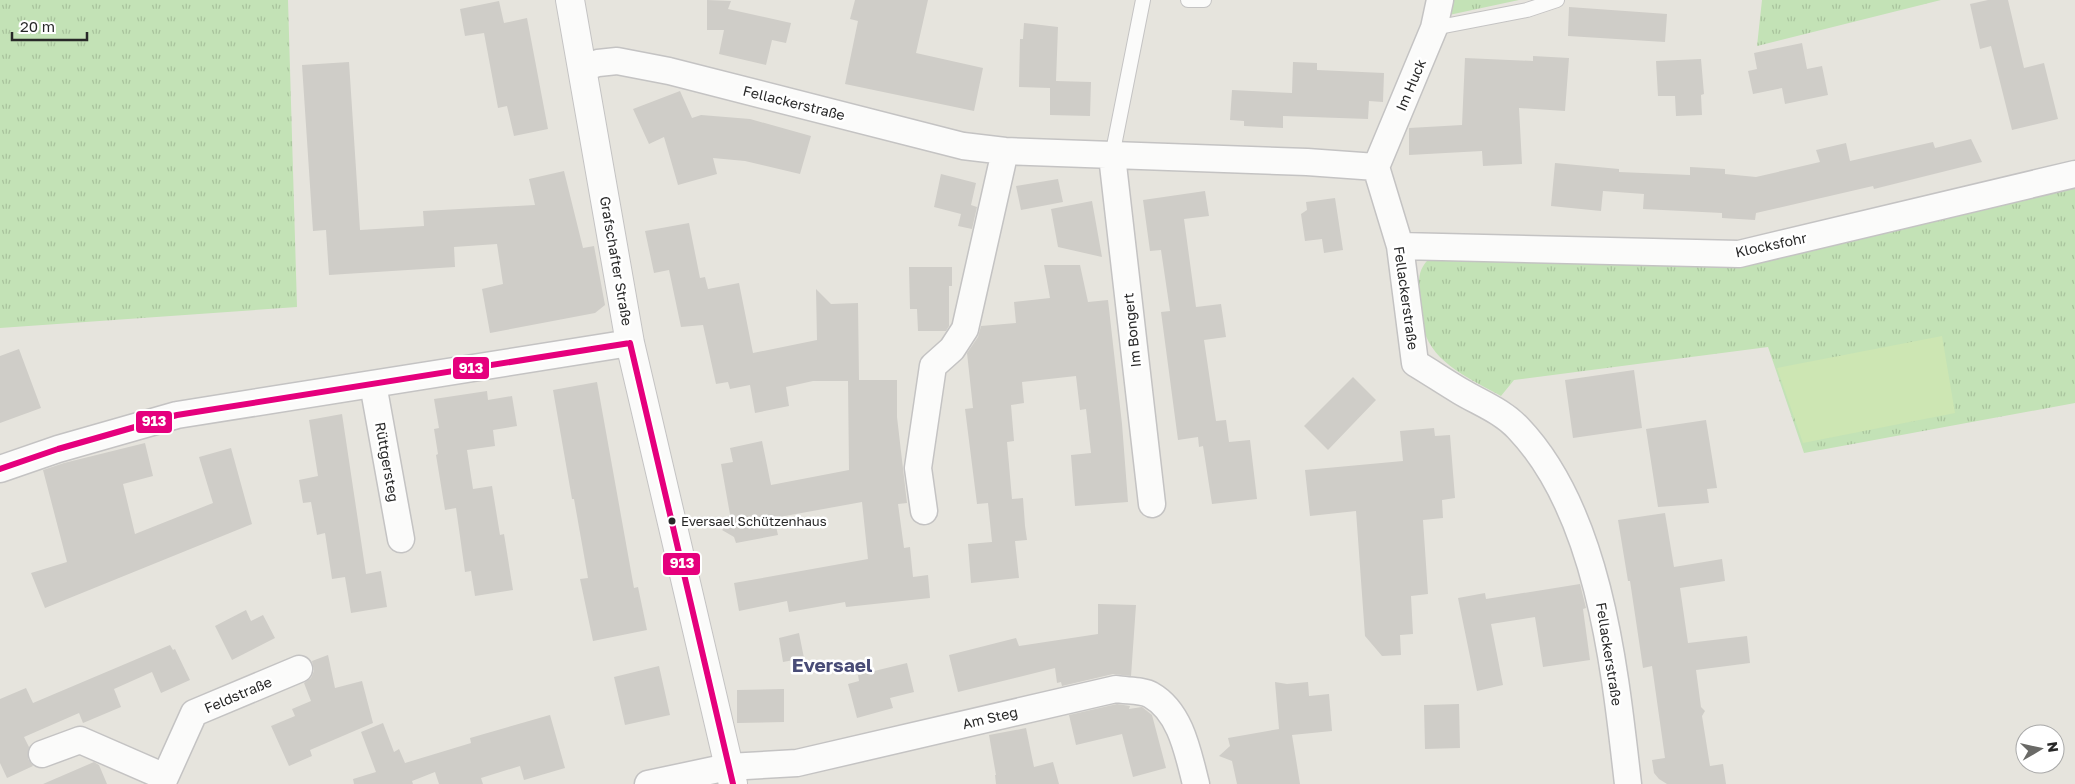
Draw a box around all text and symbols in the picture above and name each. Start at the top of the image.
scale bar [12,10,88,42]
text: 20 m [20,17,55,35]
street label: Im Huck [1392,56,1429,113]
street label: Fellackerstraße [741,82,847,123]
street label: Grafschafter Straße [597,195,636,327]
street label: Klocksfohr [1734,229,1809,260]
street label: Fellackerstraße [1391,245,1422,351]
street label: Im Bongert [1119,292,1144,368]
line badge: 913 [452,356,490,380]
text: 913 [459,359,483,376]
line badge: 913 [135,410,173,434]
text: 913 [142,412,166,429]
street label: Rüttgersteg [372,421,403,503]
place label: Eversael Schützenhaus [681,513,827,529]
marker: Eversael Schützenhaus [667,516,677,526]
line badge: 913 [662,552,701,576]
text: 913 [670,554,694,571]
street label: Fellackerstraße [1593,601,1626,707]
district label: Eversael [792,653,872,676]
street label: Feldstraße [201,673,274,716]
street label: Am Steg [961,703,1019,732]
north arrow [2015,724,2065,774]
text: N [2044,740,2063,753]

